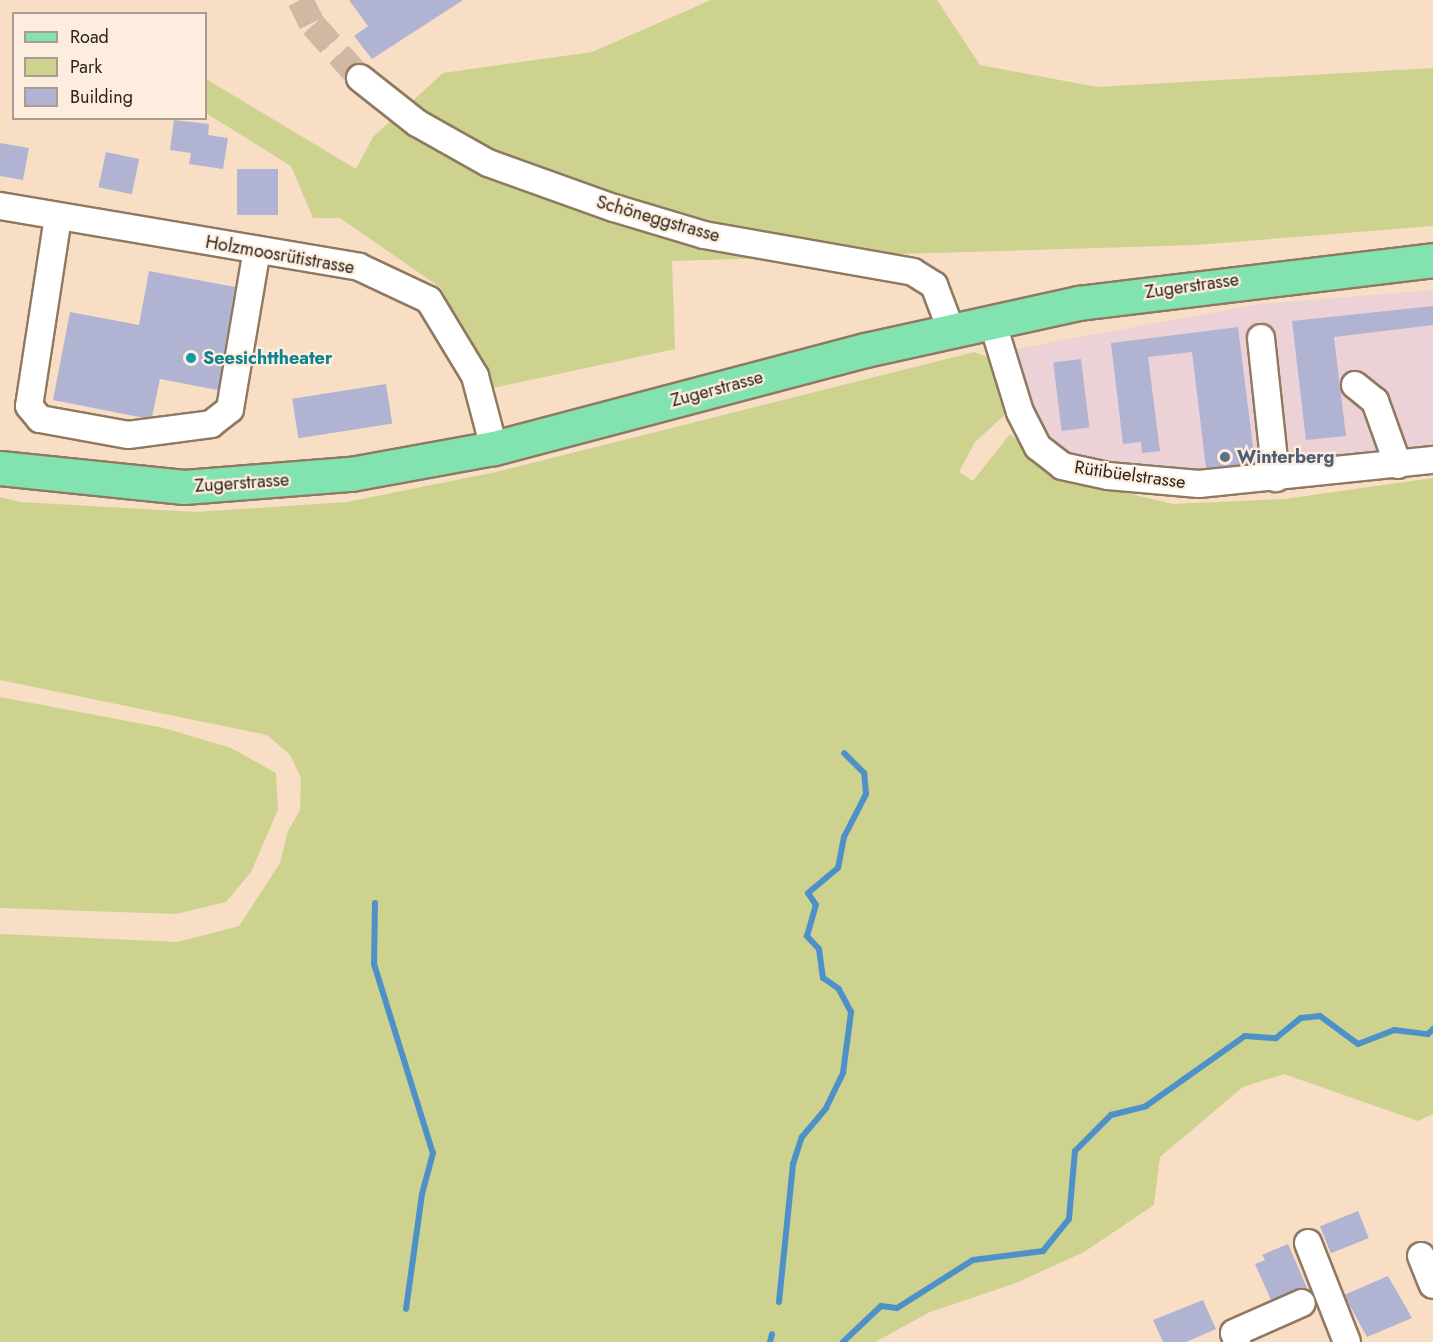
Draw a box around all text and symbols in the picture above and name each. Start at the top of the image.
legend [12,12,207,120]
text: Road [70,24,109,50]
text: Park [70,54,102,80]
text: Building [70,84,133,110]
street label: Schöneggstrasse [594,191,722,247]
street label: Holzmoosrütistrasse [204,231,356,279]
street label: Zugerstrasse [1144,269,1240,303]
place label: Seesichttheater [203,347,332,369]
marker: Seesichttheater [184,351,198,365]
street label: Zugerstrasse [669,366,765,412]
place label: Winterberg [1237,446,1334,468]
marker: Winterberg [1218,450,1232,464]
street label: Rütibüelstrasse [1073,457,1187,493]
street label: Zugerstrasse [194,469,290,497]

